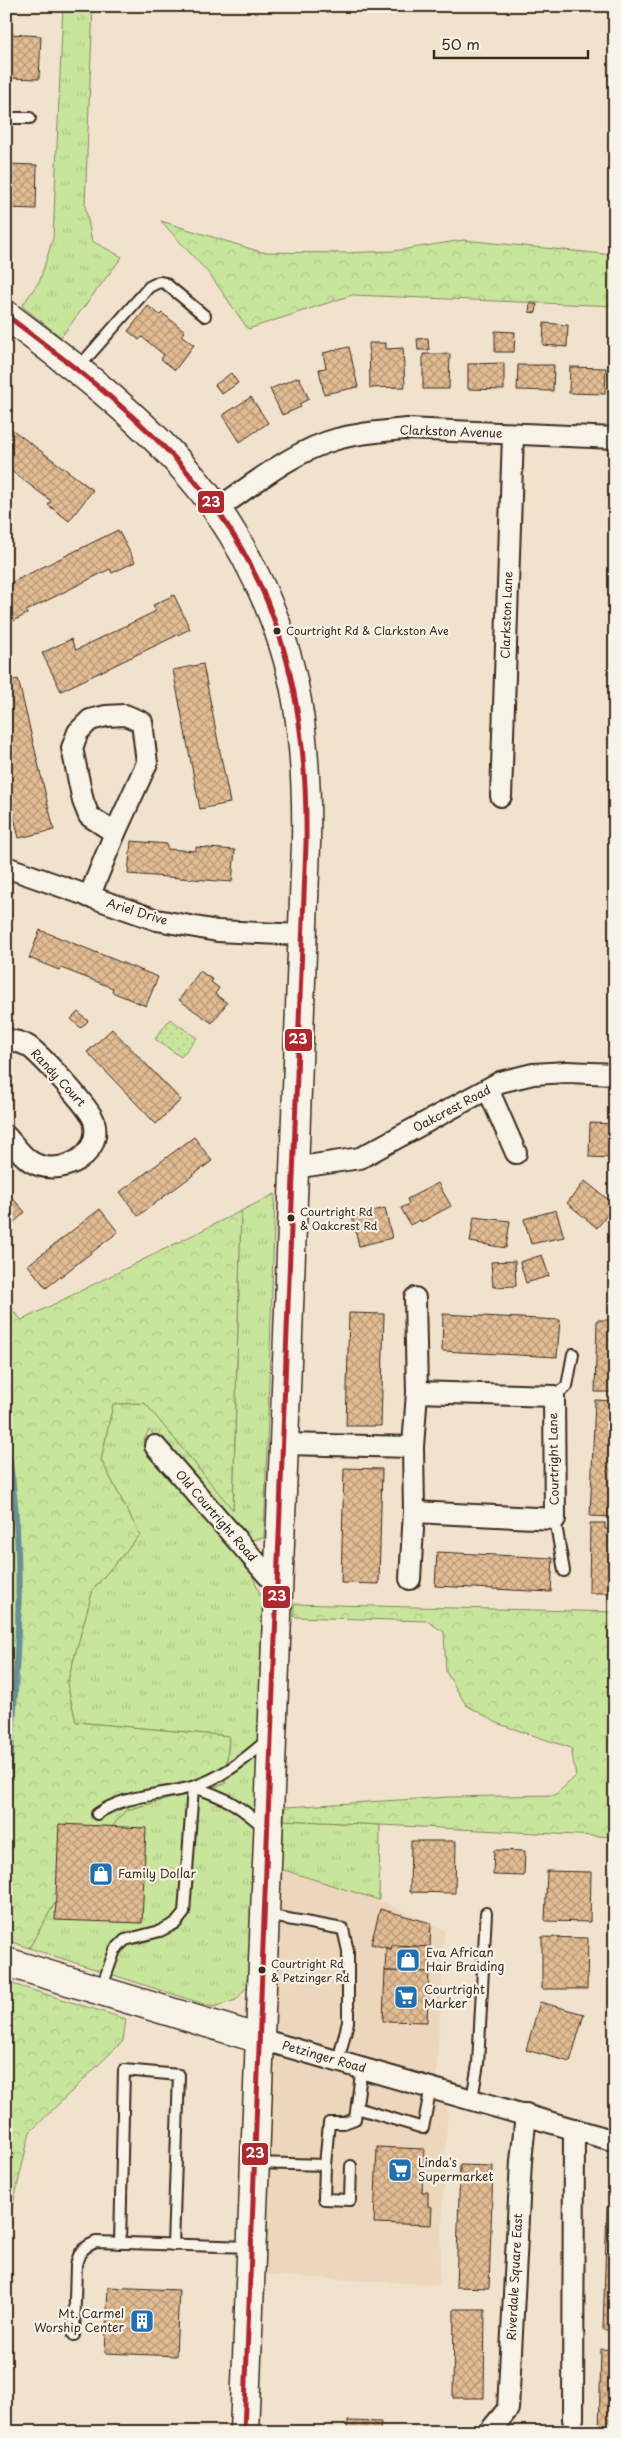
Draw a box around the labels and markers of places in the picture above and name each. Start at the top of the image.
place label: Courtright Rd & Clarkston Ave [286,622,449,639]
marker: Courtright Rd & Clarkston Ave [272,626,282,636]
place label: Courtright Rd & Oakcrest Rd [300,1203,378,1234]
marker: Courtright Rd & Oakcrest Rd [286,1213,296,1223]
shop icon: Family Dollar [88,1861,114,1887]
place label: Family Dollar [118,1864,197,1882]
place label: Eva African Hair Braiding [426,1943,505,1975]
shop icon: Eva African Hair Braiding [395,1947,421,1973]
place label: Courtright Rd & Petzinger Rd [271,1955,350,1986]
marker: Courtright Rd & Petzinger Rd [257,1965,267,1975]
place label: Courtright Marker [424,1980,485,2012]
supermarket icon: Courtright Marker [393,1984,419,2010]
place label: Linda's Supermarket [418,2153,493,2185]
supermarket icon: Linda's Supermarket [387,2157,413,2183]
place label: Mt. Carmel Worship Center [34,2304,124,2336]
building icon: Mt. Carmel Worship Center [129,2308,155,2334]

